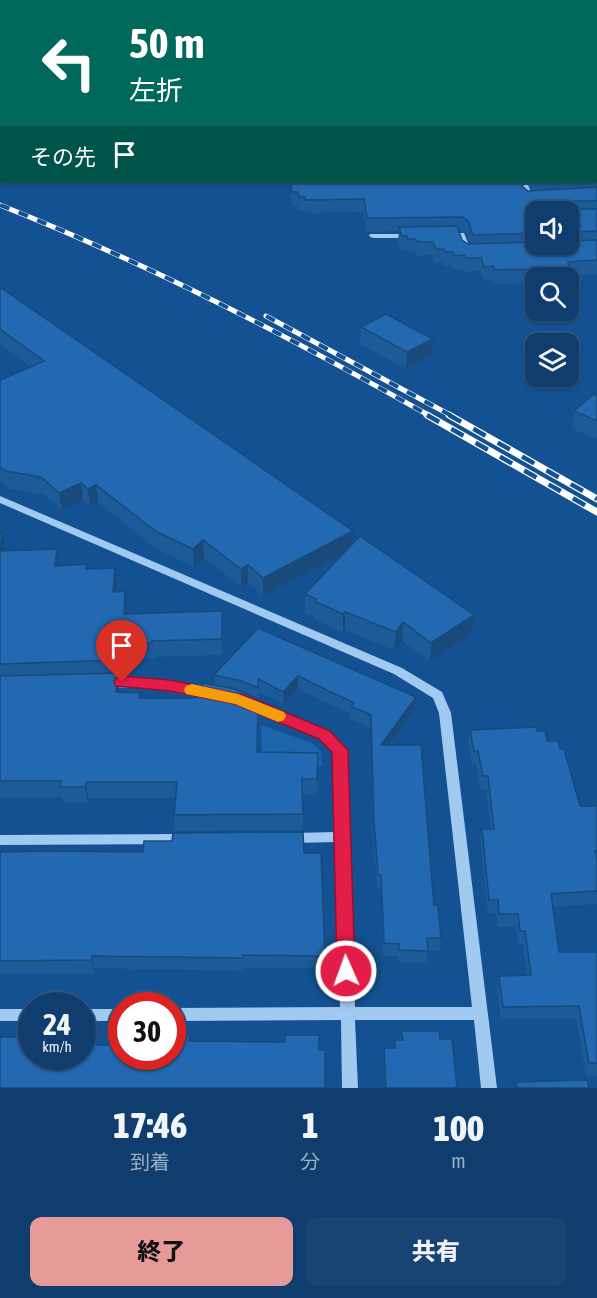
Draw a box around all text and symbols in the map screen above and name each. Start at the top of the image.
text: 50 m [129,19,204,67]
icon: left [30,24,108,102]
text: 左折 [129,75,183,106]
icon: arrive [108,138,141,171]
text: その先 [30,144,96,170]
map controls [525,201,579,387]
button: sound [525,201,579,255]
button: search [525,267,579,321]
button: layers [525,333,579,387]
pin [96,620,147,682]
icon: arrive [105,629,138,662]
position arrow [314,939,378,1003]
speed limit sign: 30 [108,992,186,1070]
text: 24 [43,1007,71,1041]
text: km/h [42,1038,72,1055]
text: 17:46 [113,1104,187,1146]
text: 1 [302,1104,319,1146]
text: 100 [433,1107,484,1149]
text: m [451,1149,466,1172]
text: 到着 [130,1150,170,1173]
text: 分 [300,1150,320,1173]
button: 終了 [30,1217,293,1286]
button: 共有 [305,1217,567,1286]

